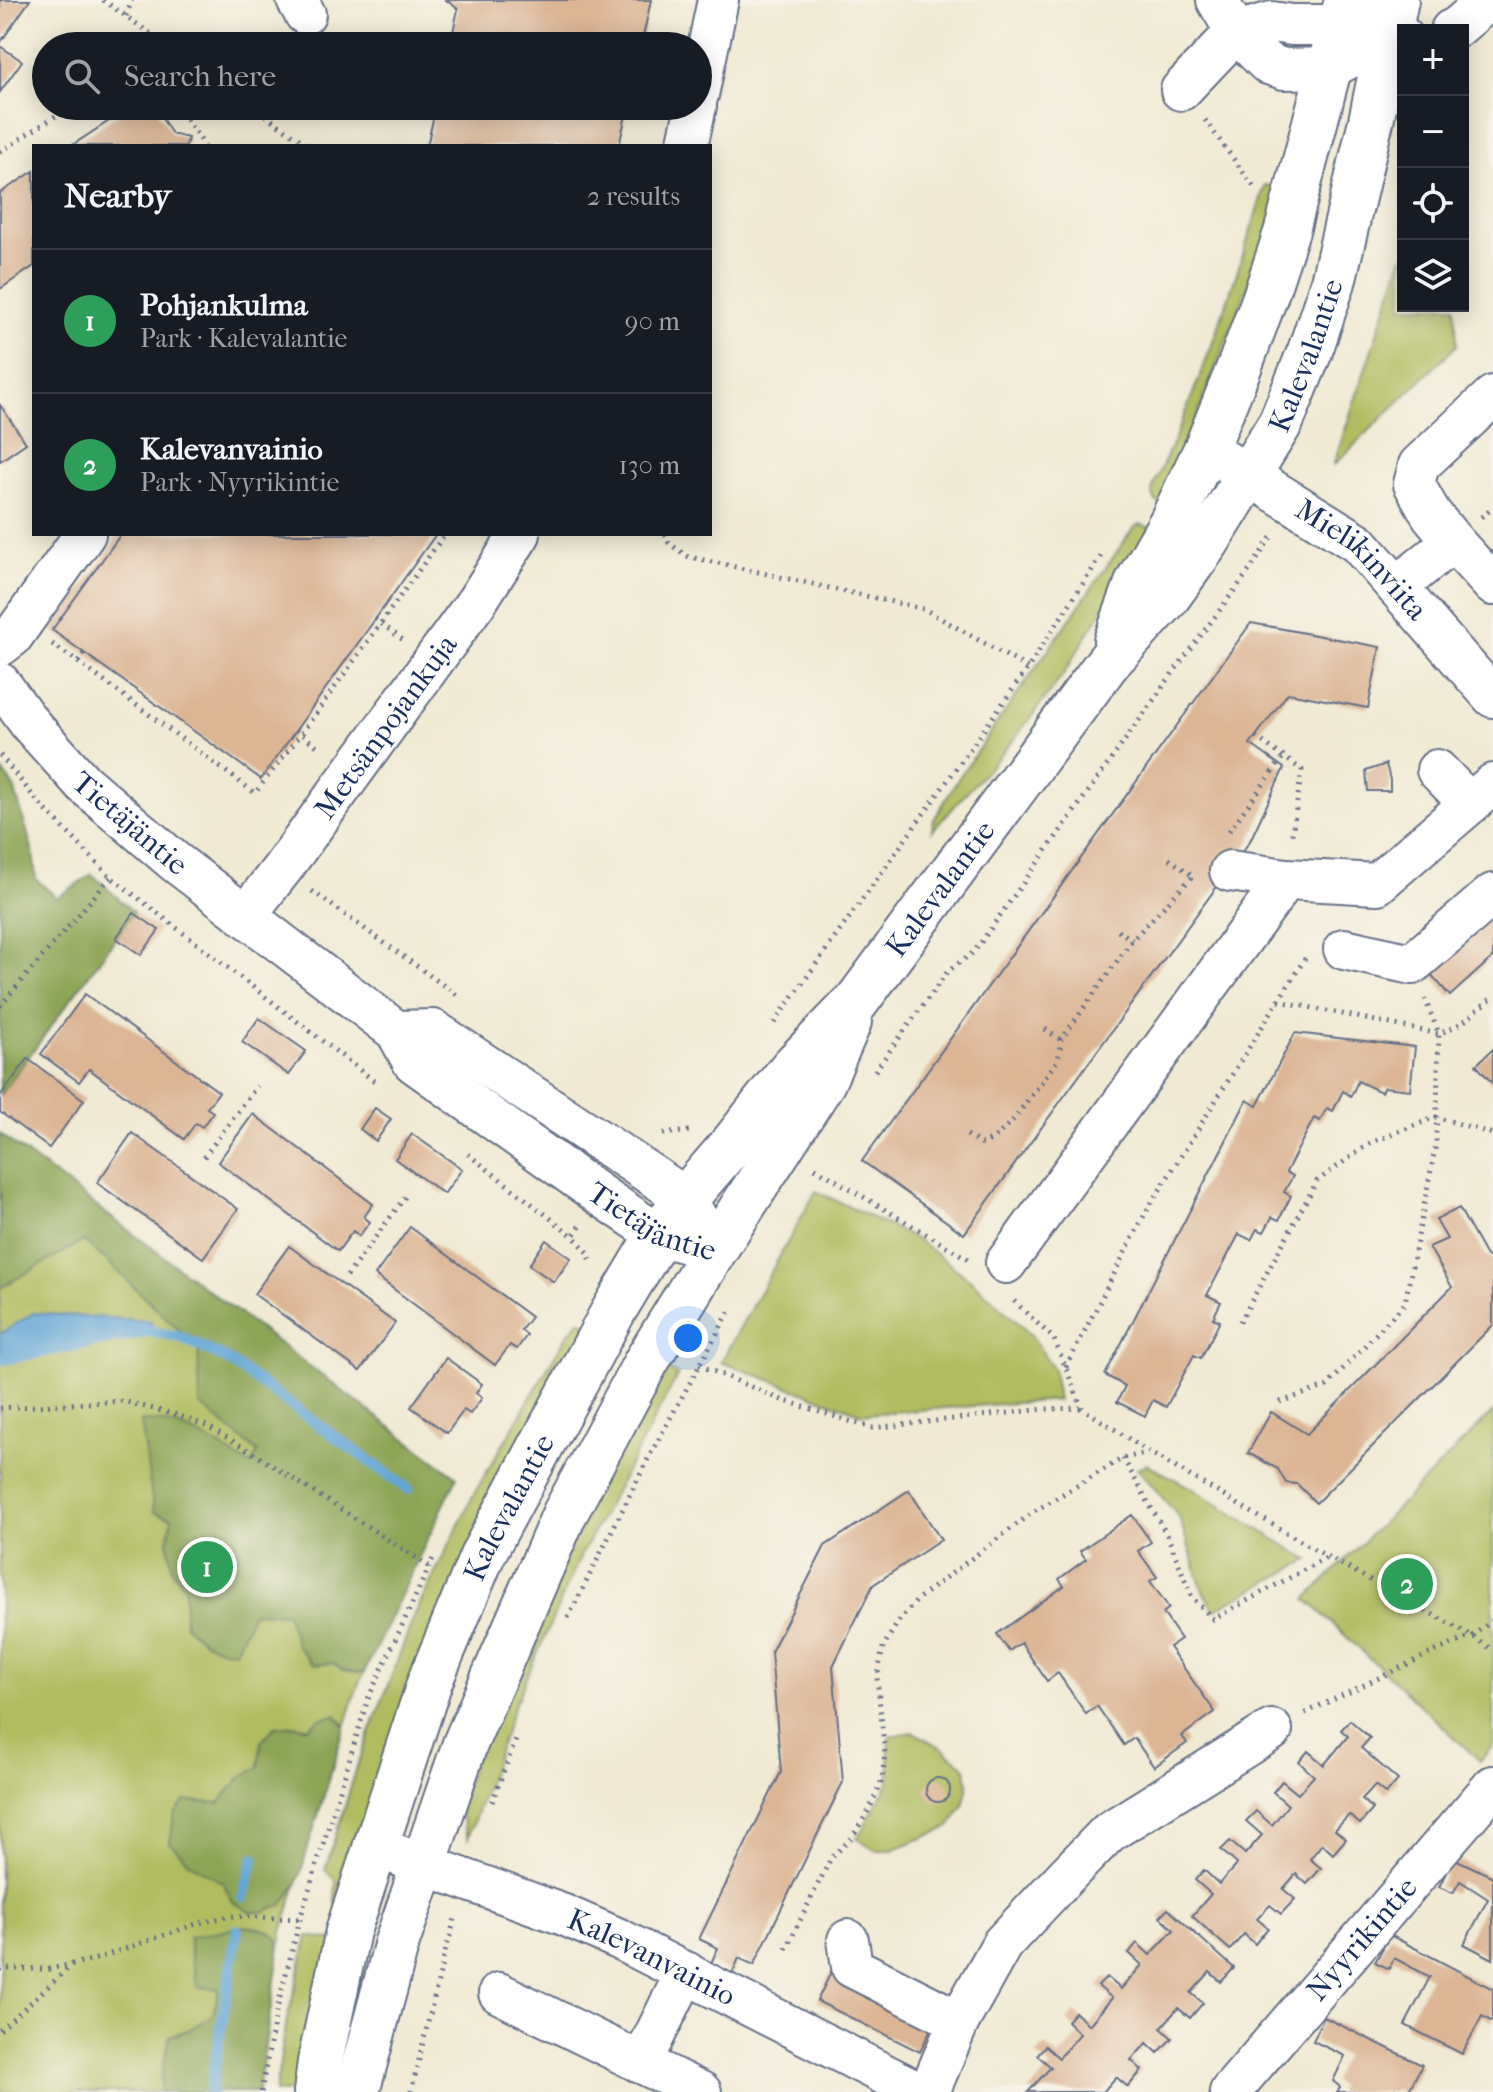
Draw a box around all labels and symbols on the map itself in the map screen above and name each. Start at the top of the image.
street label: Kalevalantie [1262,274,1351,437]
street label: Mielikinviita [1289,492,1435,628]
street label: Metsänpojankuja [307,627,465,826]
street label: Tietäjäntie [65,765,194,883]
street label: Kalevalantie [879,814,1003,964]
street label: Tietäjäntie [581,1175,720,1269]
your location [668,1318,708,1358]
street label: Kalevalantie [457,1428,562,1586]
pin: 1 [181,1537,233,1597]
pin: 2 [1381,1554,1433,1614]
street label: Nyyrikintie [1299,1870,1425,2008]
street label: Kalevanvainio [562,1902,741,2013]

